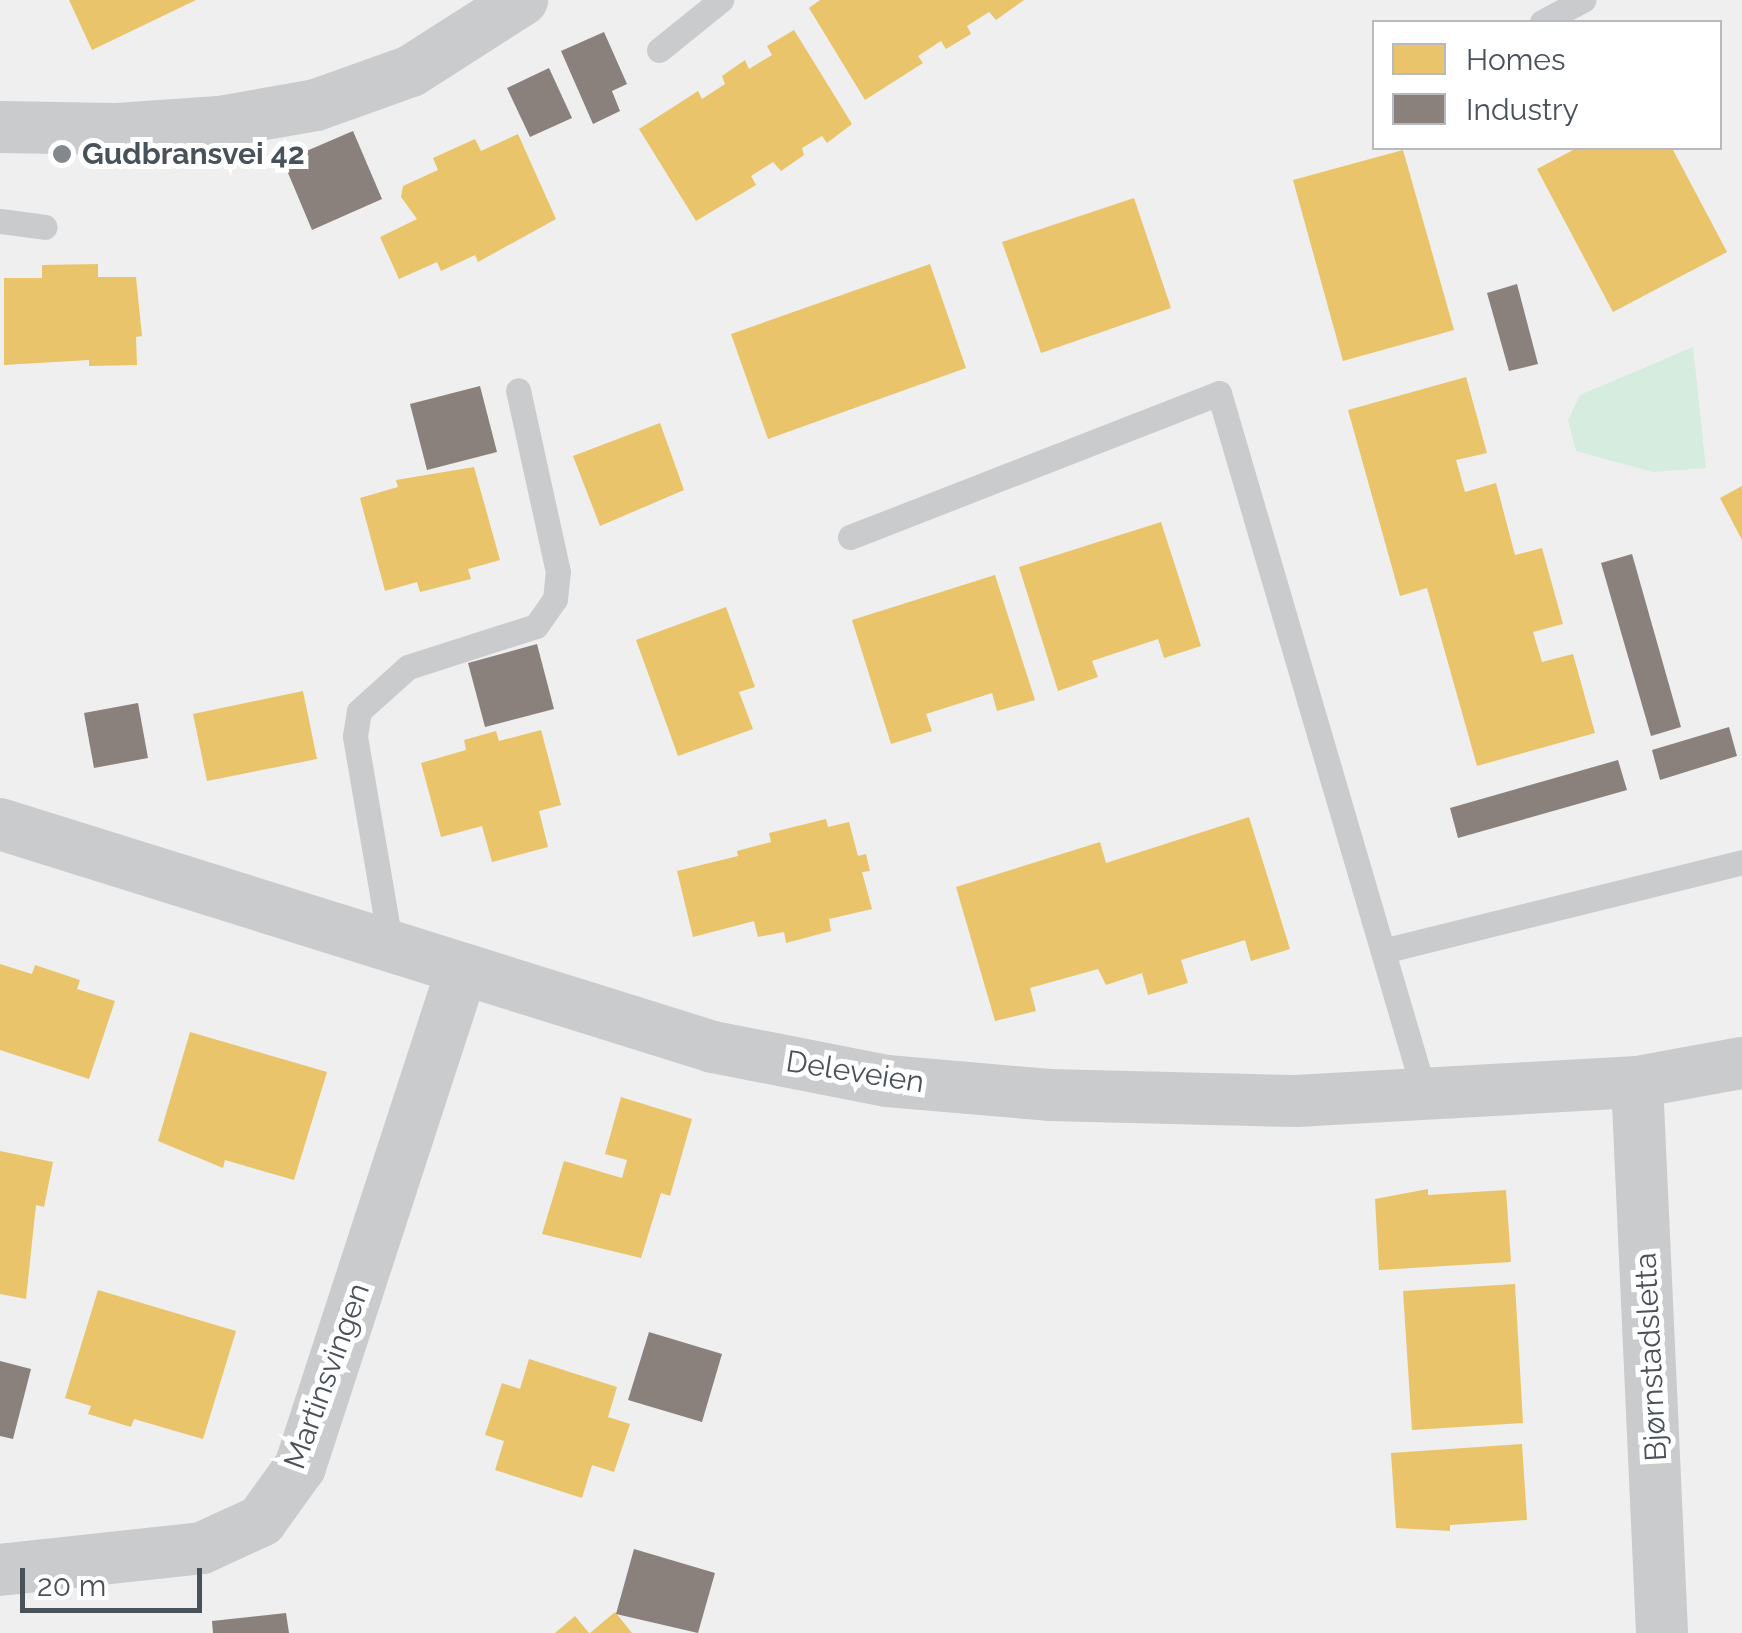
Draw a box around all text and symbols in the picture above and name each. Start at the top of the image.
legend [1372,20,1722,150]
text: Homes [1466,42,1565,77]
text: Industry [1466,92,1579,127]
place label: Gudbransvei 42 [82,136,305,172]
marker: Gudbransvei 42 [51,143,73,165]
street label: Deleveien [783,1043,927,1101]
street label: Bjørnstadsletta [1628,1252,1674,1462]
street label: Martinsvingen [277,1278,377,1474]
scale bar [25,1548,208,1610]
text: 20 m [37,1568,106,1603]

